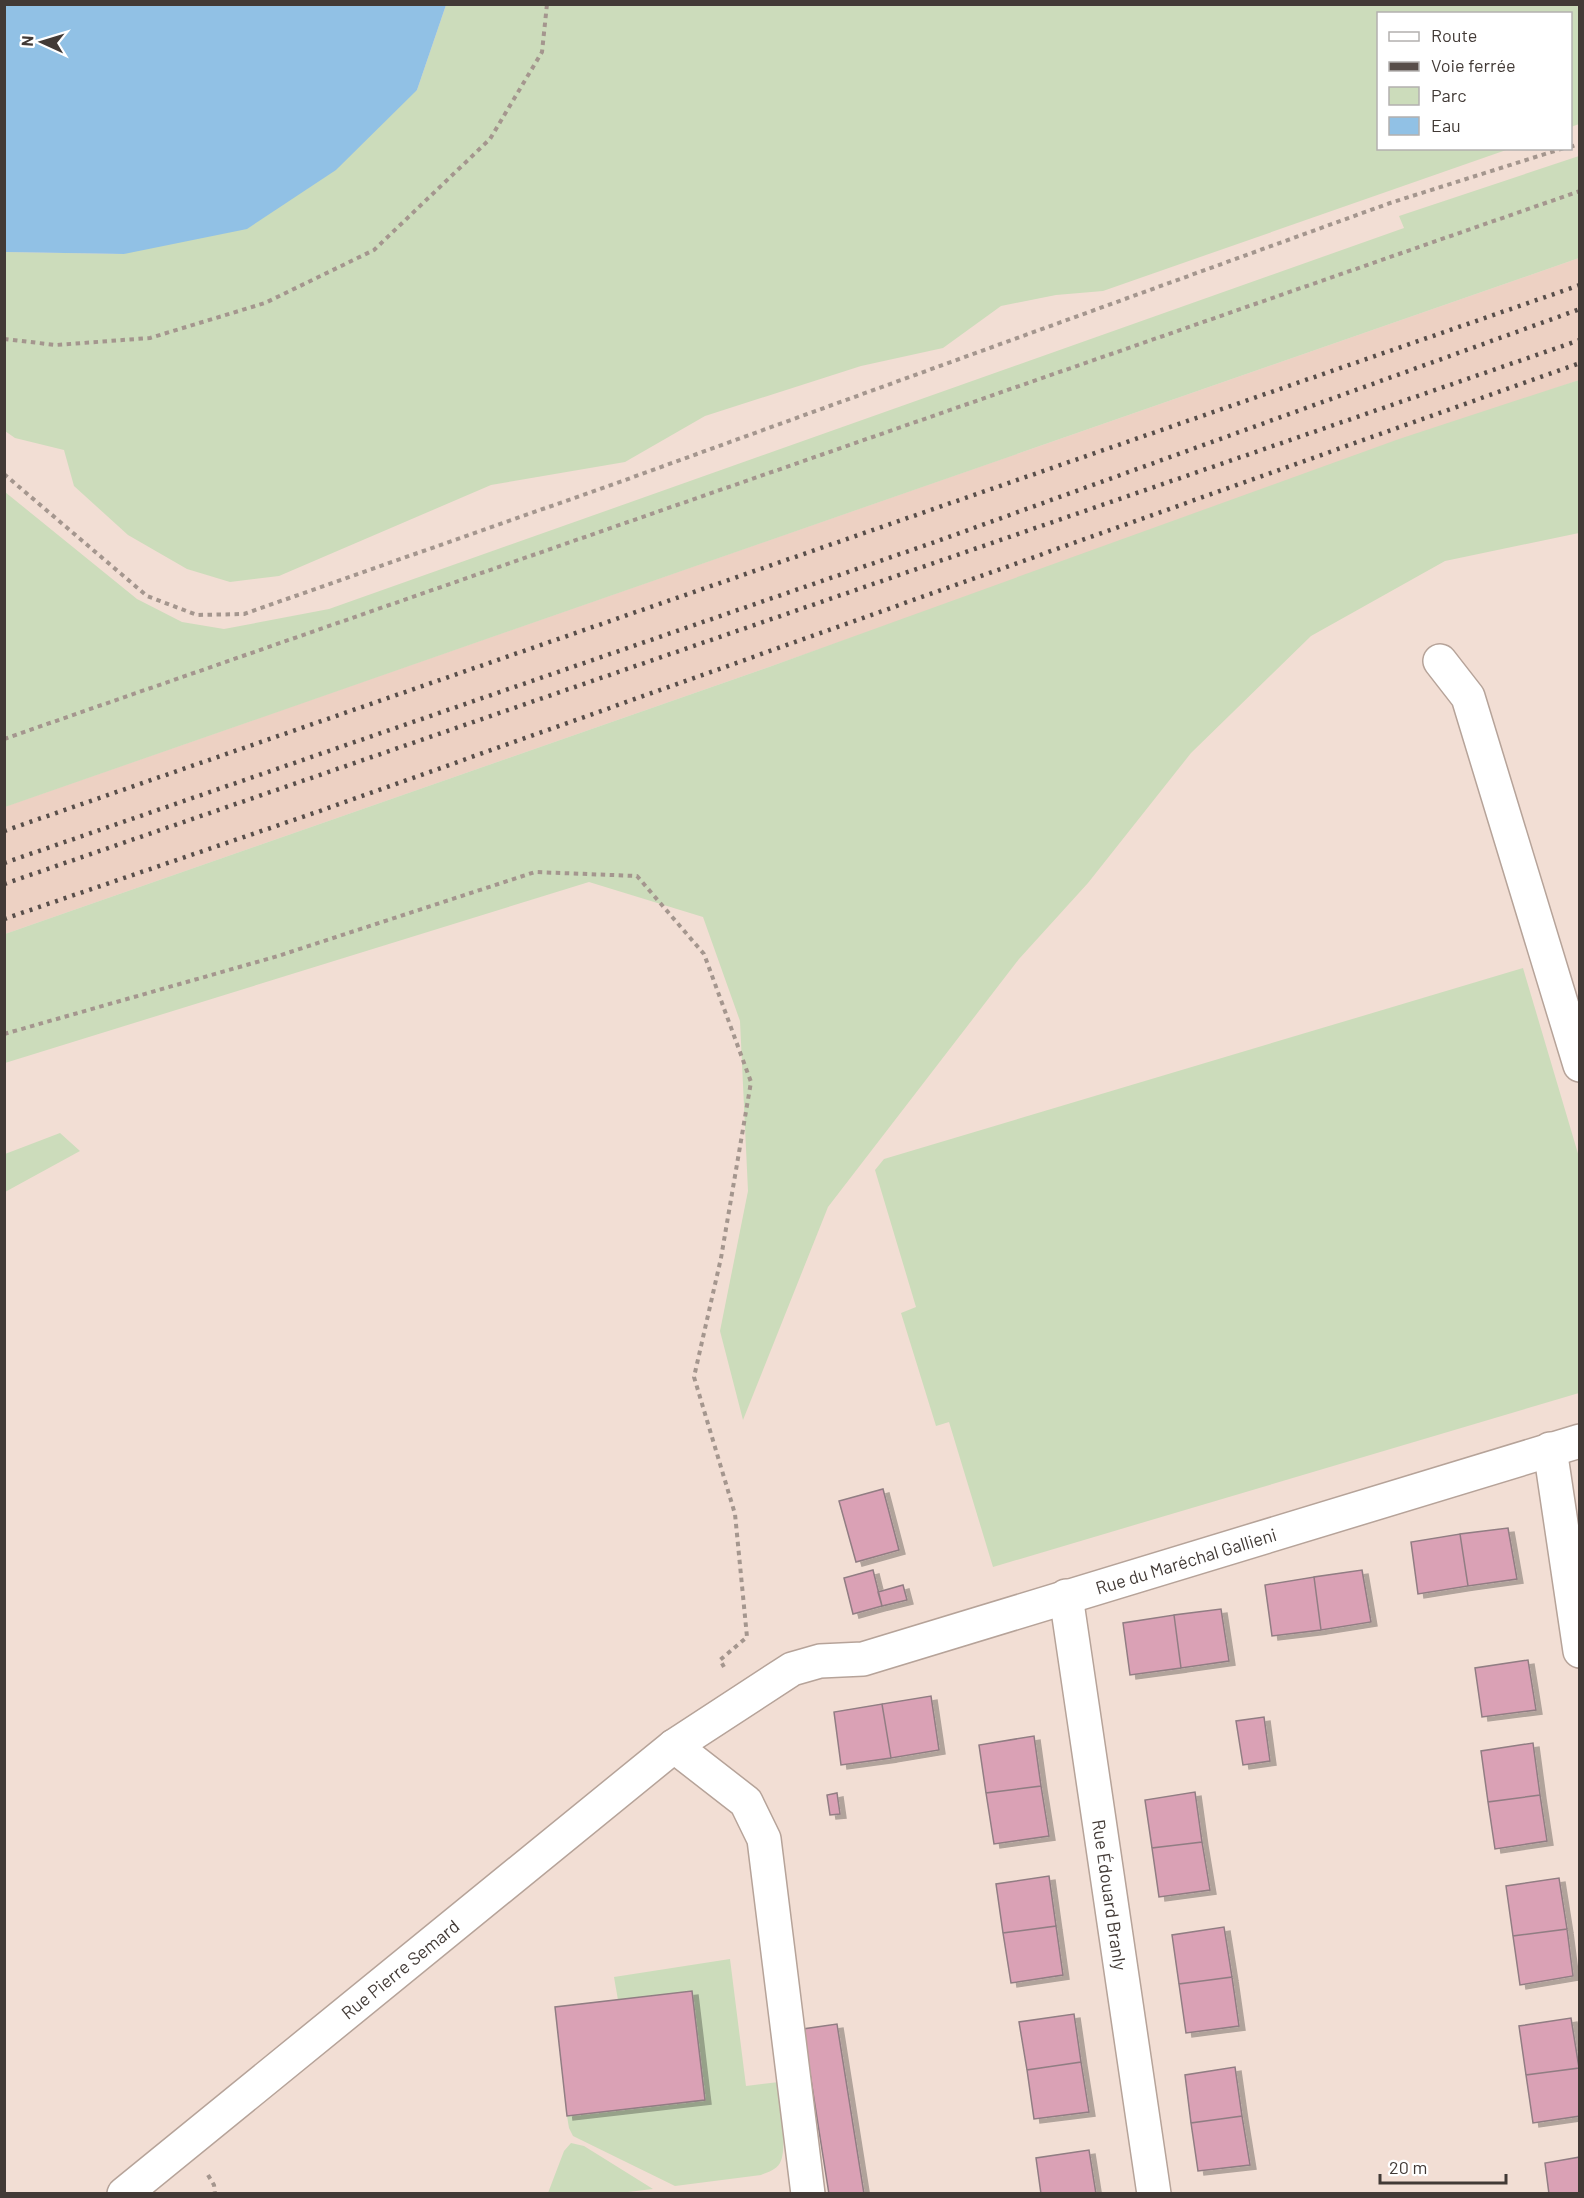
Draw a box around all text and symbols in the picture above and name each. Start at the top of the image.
north arrow [12,12,72,72]
legend [1377,12,1572,150]
text: Route [1431,24,1477,46]
text: N [17,35,36,47]
text: Voie ferrée [1431,54,1516,76]
text: Parc [1431,84,1467,106]
text: Eau [1431,114,1461,136]
street label: Rue du Maréchal Gallieni [1093,1523,1279,1599]
street label: Rue Édouard Branly [1088,1818,1132,1972]
street label: Rue Pierre Semard [337,1915,463,2024]
scale bar [1380,2147,1506,2185]
text: 20 m [1389,2156,1427,2178]

